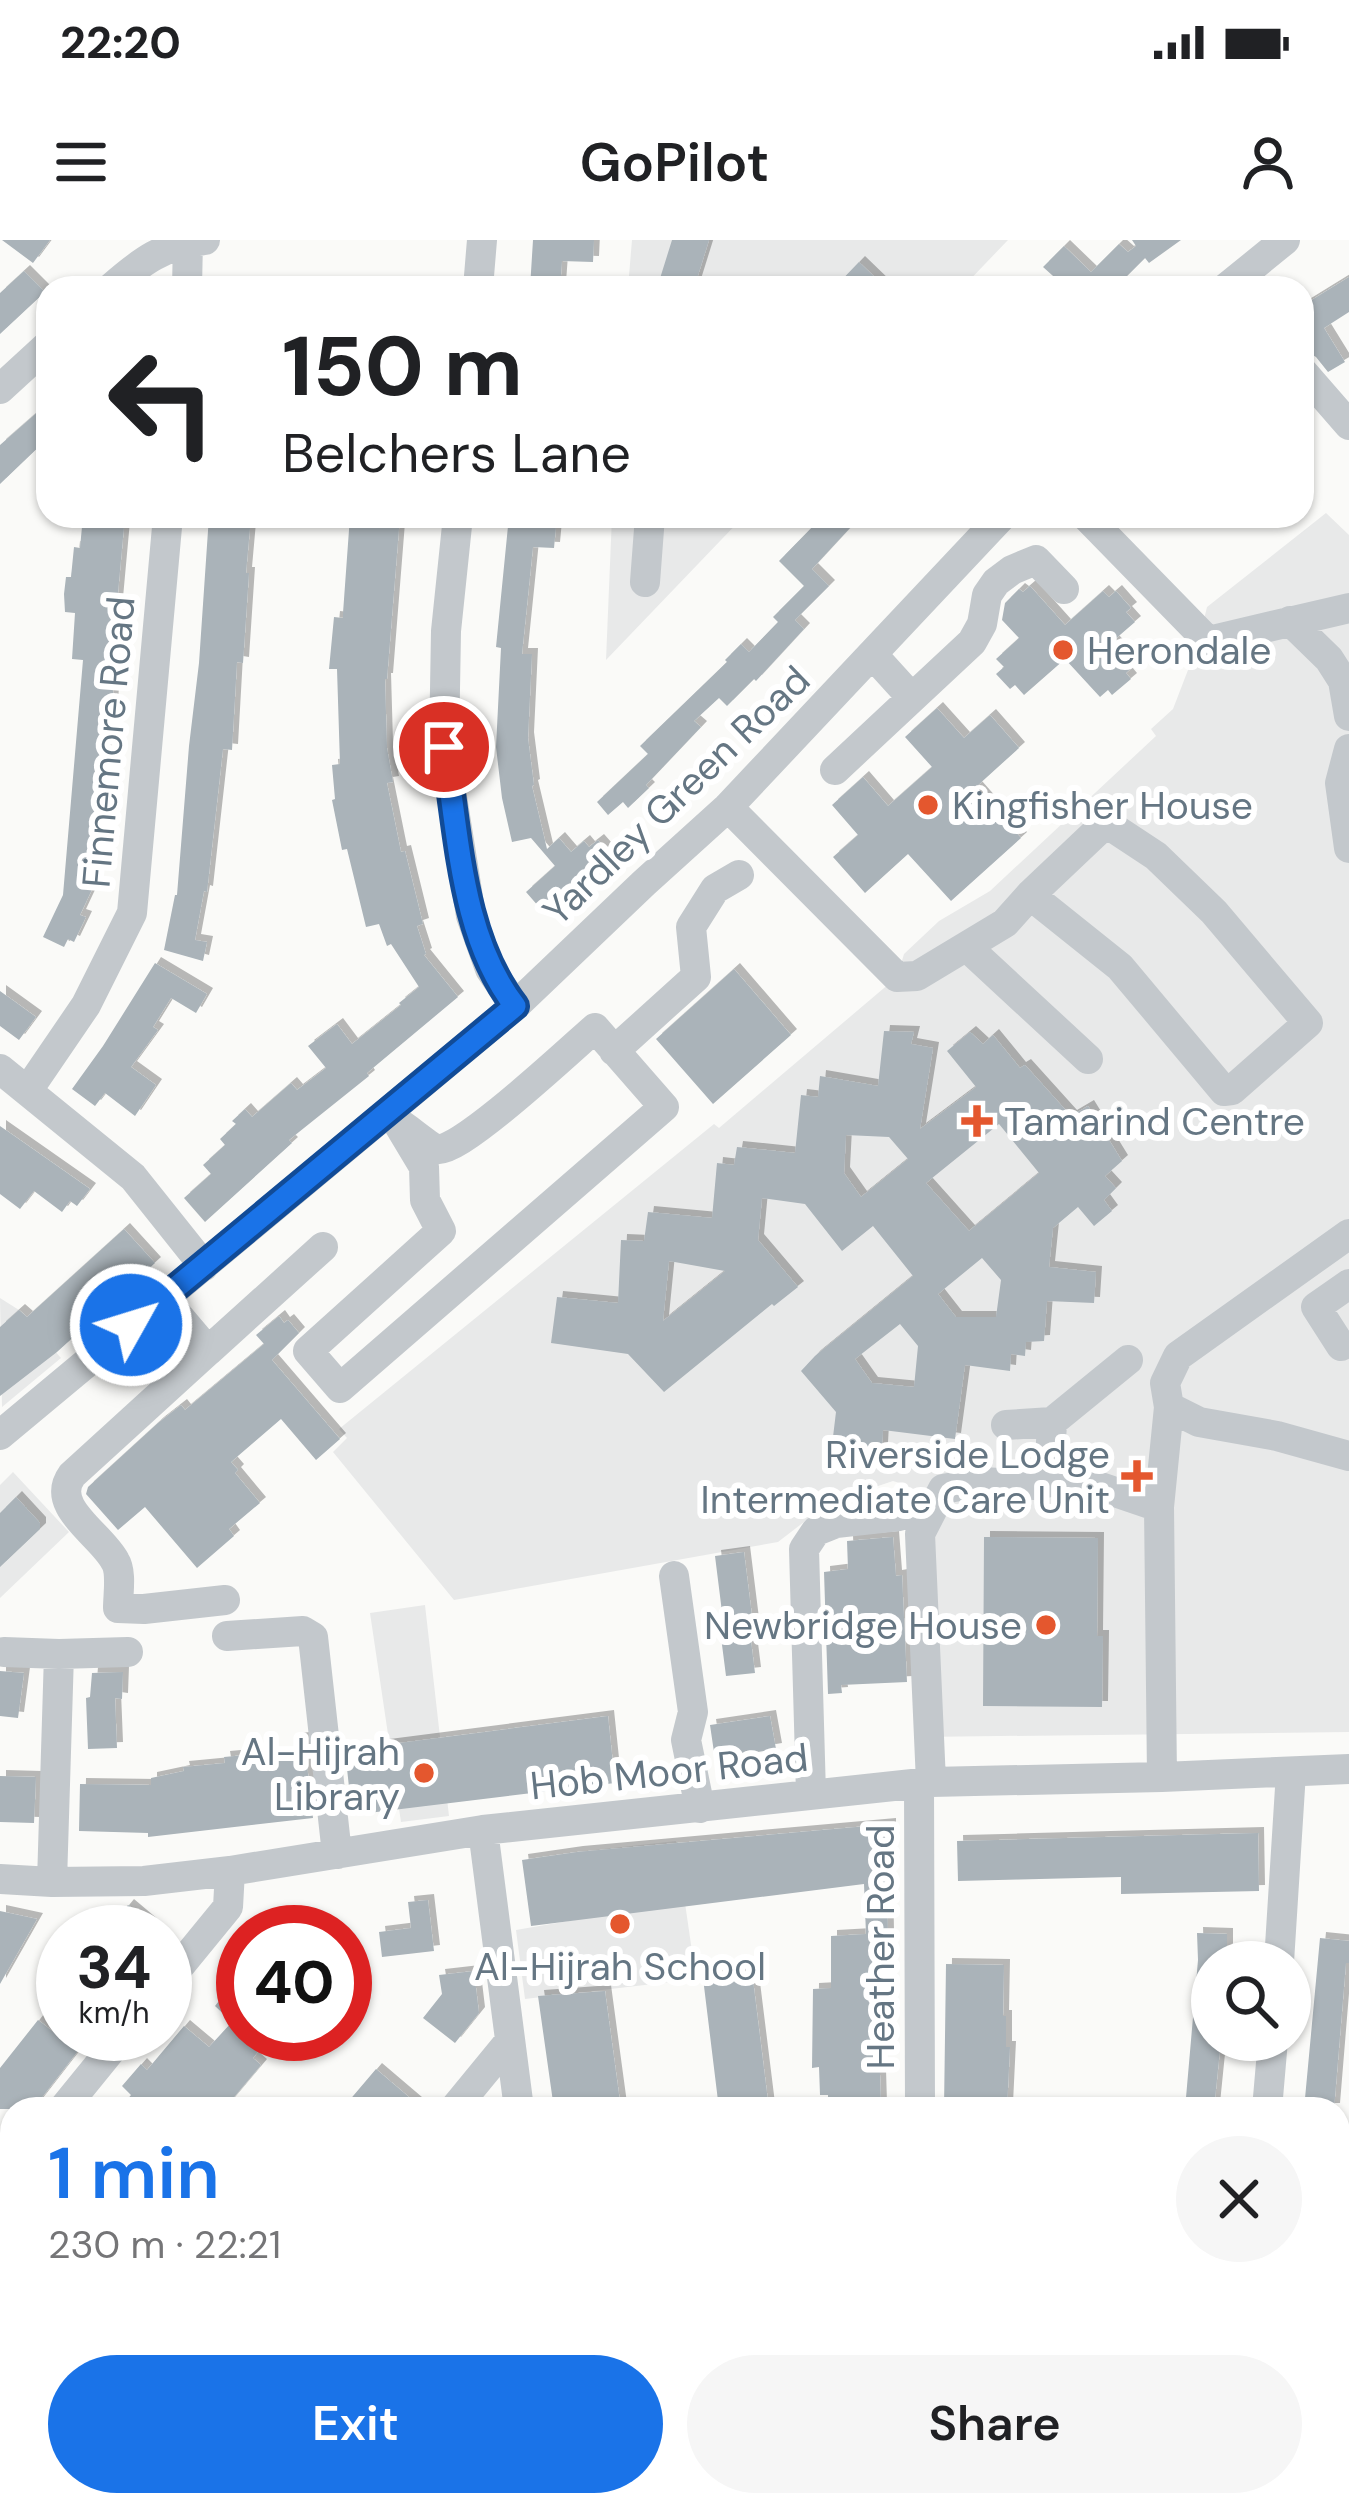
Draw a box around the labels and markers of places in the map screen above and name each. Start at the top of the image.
place label: Herondale [1087,625,1271,676]
marker: Herondale [1050,637,1076,663]
pin [393,696,495,798]
place label: Kingfisher House [952,780,1253,831]
marker: Kingfisher House [915,792,941,818]
place label: Tamarind Centre [1004,1096,1305,1147]
marker: Tamarind Centre [961,1105,993,1137]
place label: Riverside Lodge Intermediate Care Unit [701,1429,1110,1525]
marker: Riverside Lodge Intermediate Care Unit [1121,1460,1153,1492]
place label: Newbridge House [704,1600,1022,1651]
marker: Newbridge House [1033,1612,1059,1638]
place label: Al-Hijrah Library [241,1726,400,1822]
marker: Al-Hijrah Library [411,1760,437,1786]
marker: Al-Hijrah School [607,1911,633,1937]
place label: Al-Hijrah School [474,1941,766,1992]

